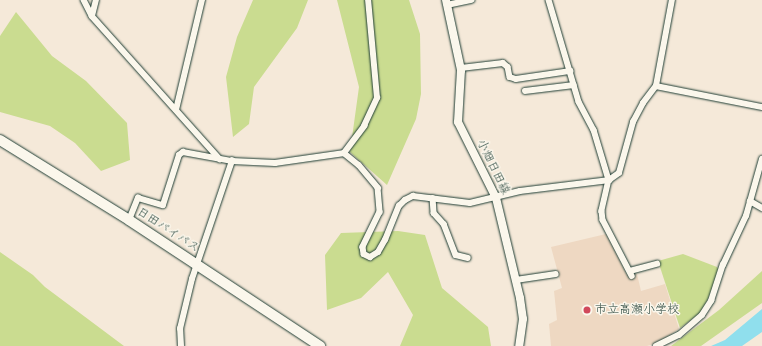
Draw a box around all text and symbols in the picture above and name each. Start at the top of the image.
street label: 小畑日田線 [473,137,513,197]
street label: 日田バイパス [134,204,202,256]
place label: 市立高瀬小学校 [595,303,679,317]
marker: 市立高瀬小学校 [582,305,592,315]

